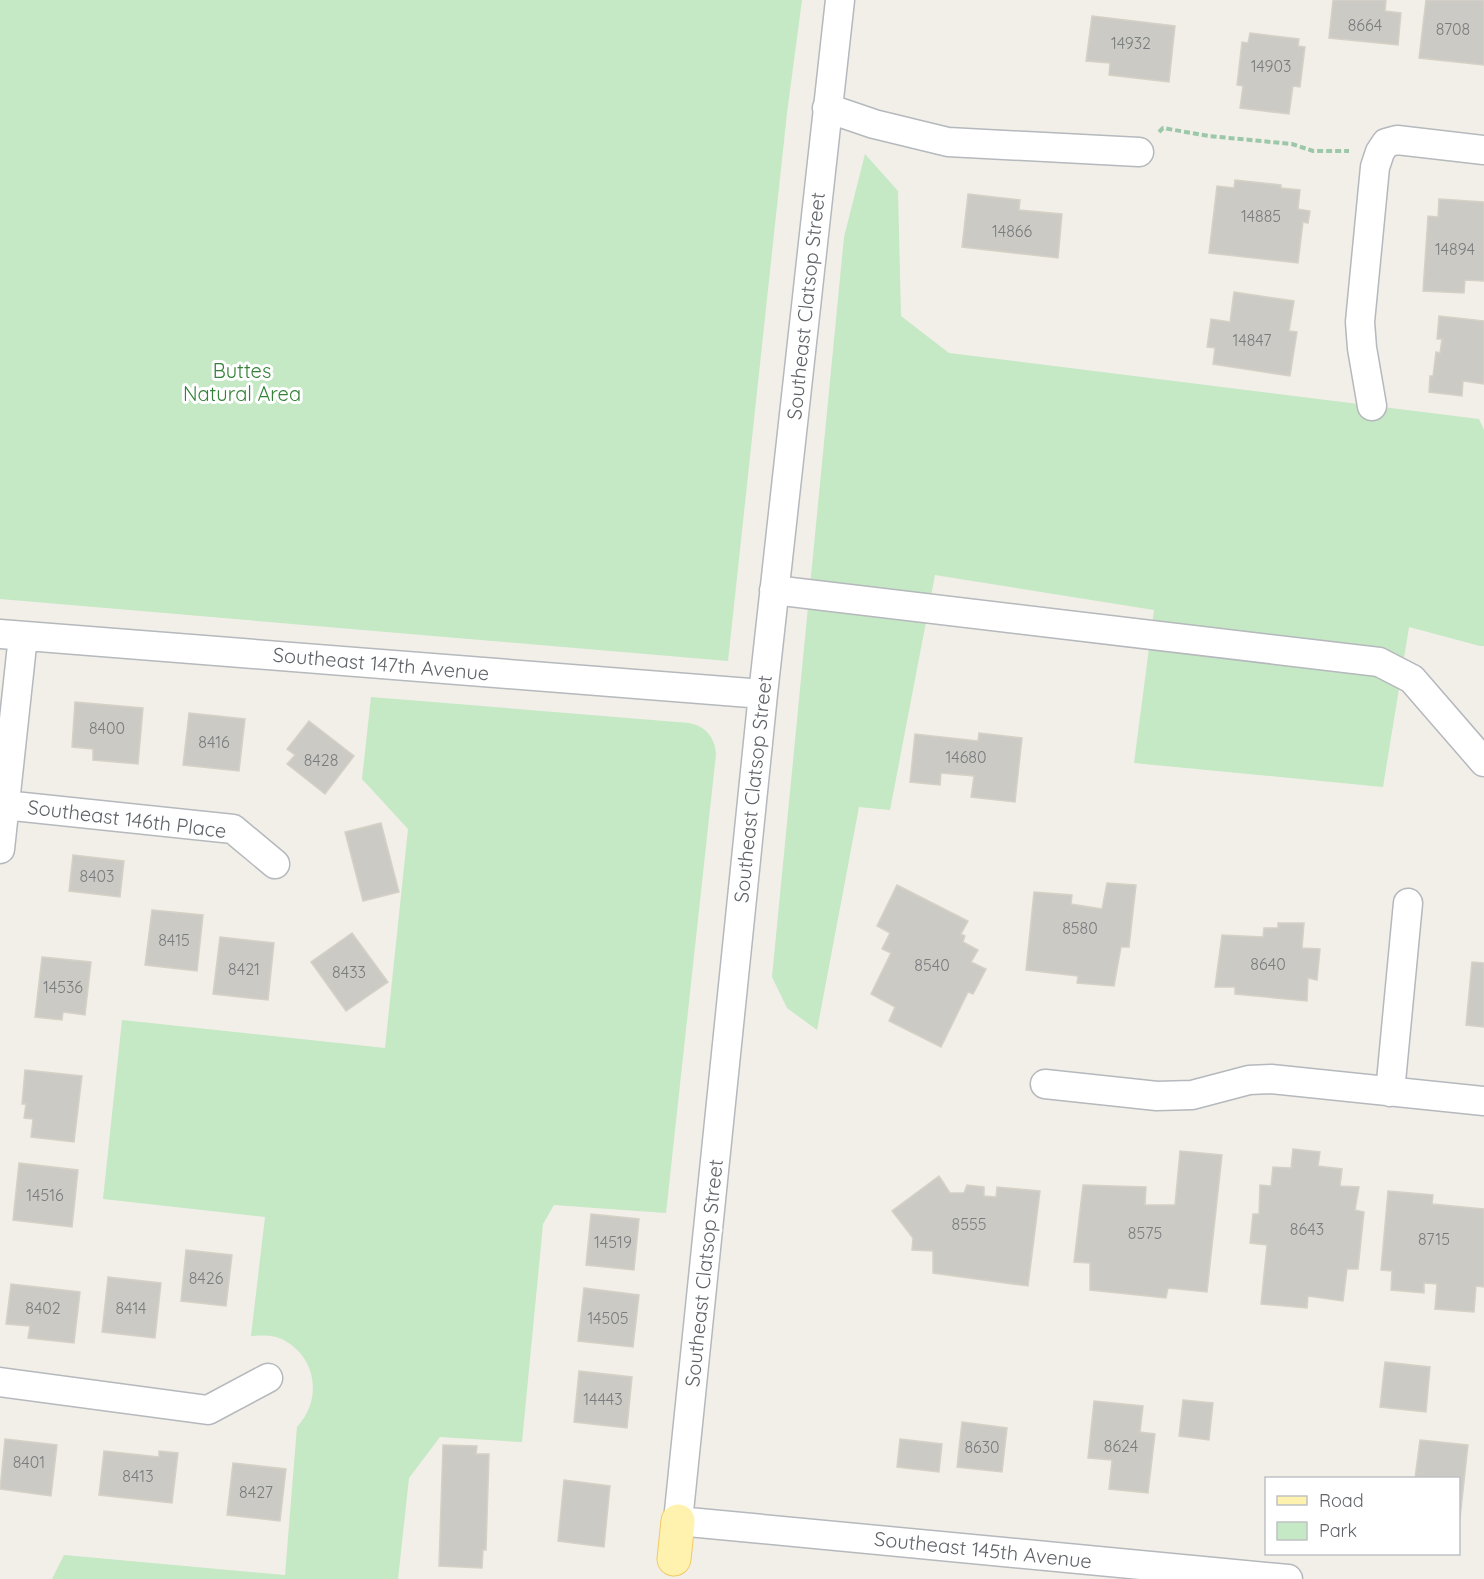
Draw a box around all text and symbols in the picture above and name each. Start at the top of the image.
house number: 8664 [1348,15,1382,35]
house number: 8708 [1436,19,1470,39]
house number: 14932 [1111,33,1151,53]
house number: 14903 [1251,56,1291,76]
street label: Southeast Clatsop Street [781,191,830,421]
house number: 14885 [1241,206,1281,226]
house number: 14866 [992,221,1032,241]
house number: 14894 [1435,239,1475,259]
house number: 14847 [1233,330,1271,350]
park label: Buttes Natural Area [183,358,301,406]
street label: Southeast 147th Avenue [272,642,490,685]
street label: Southeast Clatsop Street [728,674,777,904]
house number: 8400 [89,718,125,738]
house number: 8416 [198,732,230,752]
house number: 14680 [946,747,986,767]
house number: 8428 [304,750,338,770]
street label: Southeast 146th Place [26,794,228,843]
house number: 8403 [80,866,114,886]
house number: 8580 [1062,918,1098,938]
house number: 8415 [158,930,190,950]
house number: 8640 [1250,954,1286,974]
house number: 8540 [914,955,950,975]
house number: 8421 [228,959,260,979]
house number: 8433 [332,962,366,982]
house number: 14536 [43,977,83,997]
street label: Southeast Clatsop Street [679,1158,728,1388]
house number: 14516 [26,1185,64,1205]
house number: 8555 [952,1214,986,1234]
house number: 8643 [1290,1219,1324,1239]
house number: 8575 [1128,1223,1162,1243]
house number: 8715 [1418,1229,1450,1249]
house number: 14519 [594,1232,632,1252]
house number: 8426 [189,1268,224,1288]
house number: 8402 [25,1298,61,1318]
house number: 8414 [115,1298,147,1318]
house number: 14505 [587,1308,629,1328]
house number: 14443 [583,1389,623,1409]
house number: 8624 [1104,1436,1138,1456]
house number: 8630 [964,1437,1000,1457]
house number: 8401 [13,1452,45,1472]
house number: 8413 [122,1466,154,1486]
legend [1265,1477,1460,1555]
house number: 8427 [239,1482,273,1502]
text: Road [1319,1489,1364,1512]
text: Park [1319,1519,1357,1542]
street label: Southeast 145th Avenue [873,1526,1093,1573]

